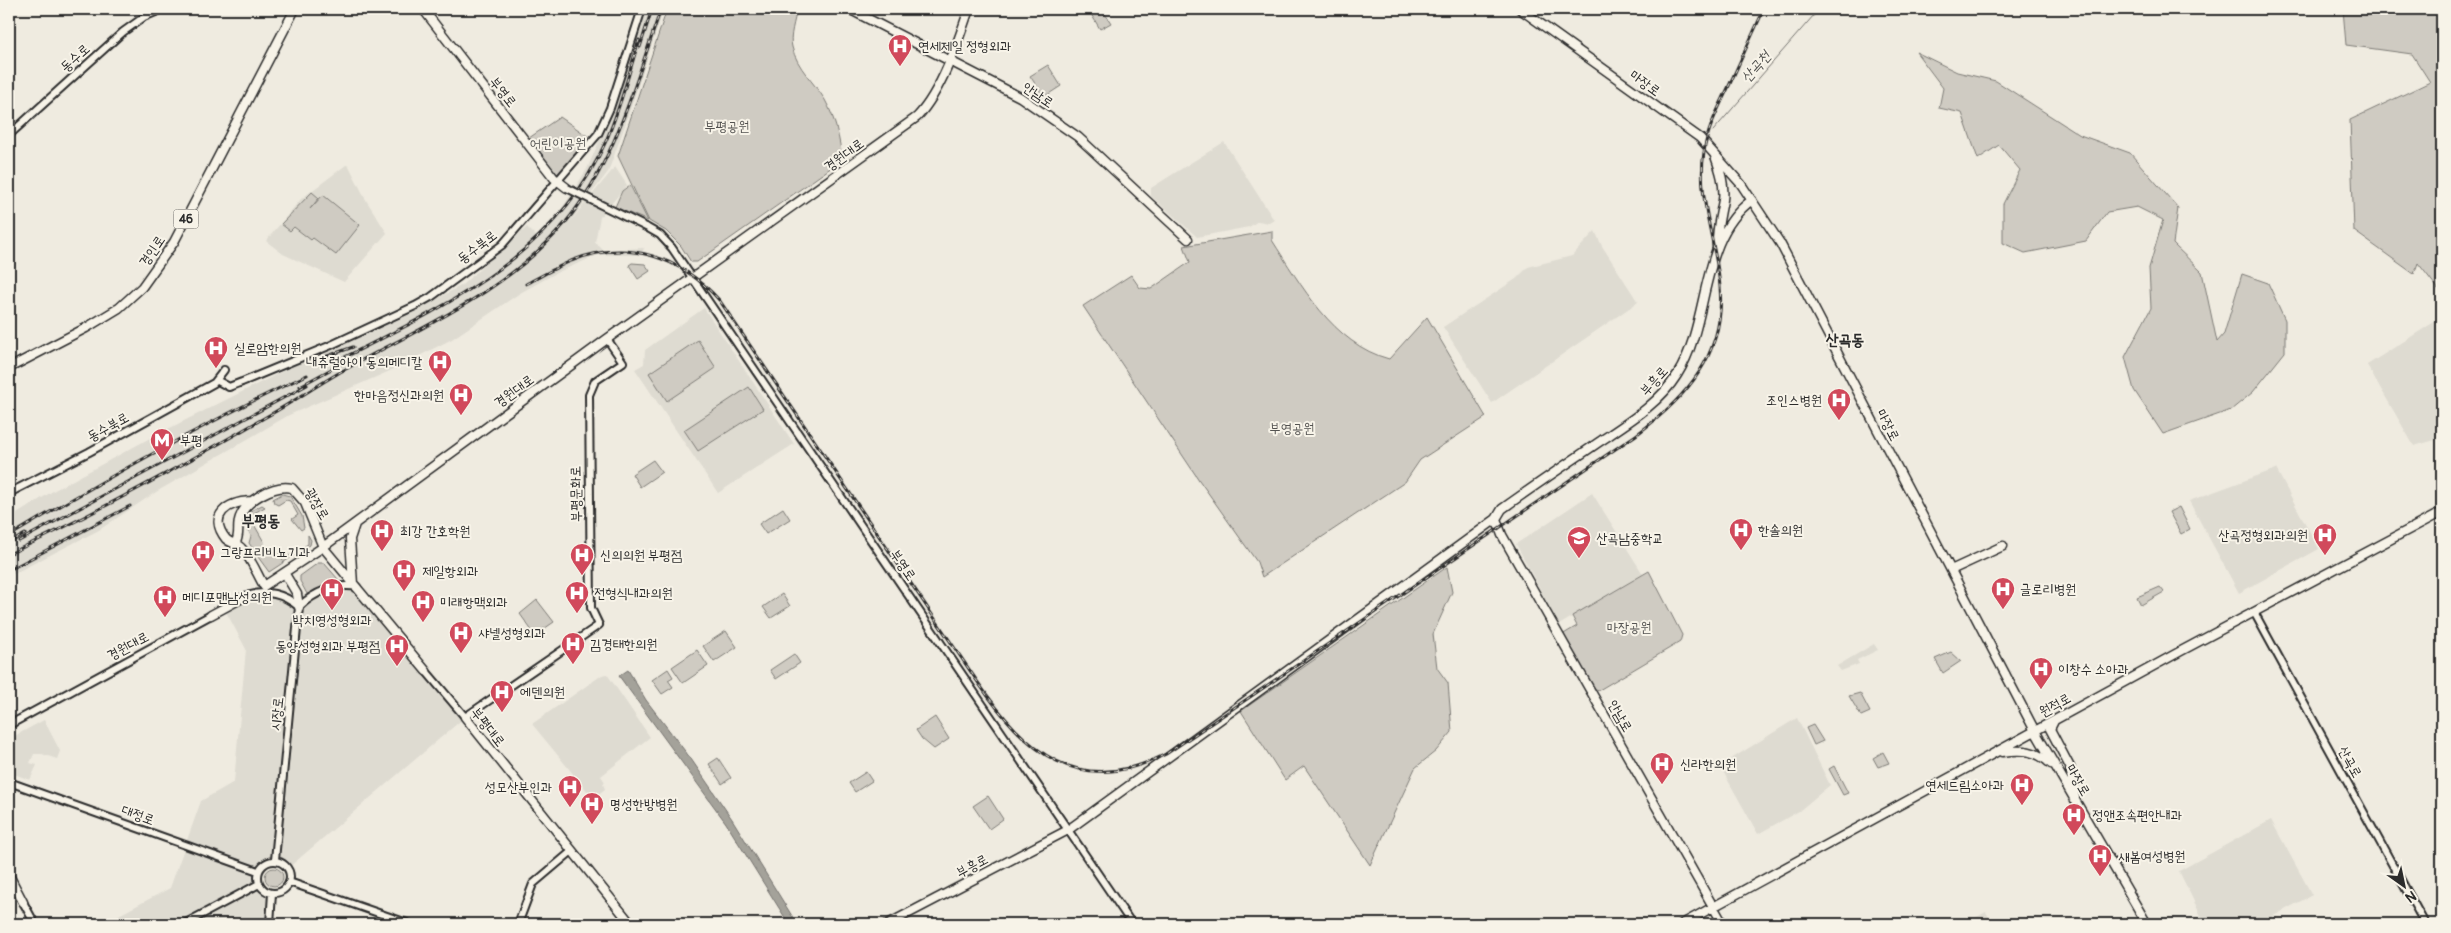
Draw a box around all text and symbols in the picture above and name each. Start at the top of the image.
hospital icon: 연세제일 정형외과 [887,33,913,67]
place label: 연세제일 정형외과 [918,38,1011,55]
street label: 동수로 [57,40,93,76]
water label: 산곡천 [1737,46,1776,87]
street label: 마장로 [1626,66,1664,100]
street label: 부영로 [486,73,520,111]
street label: 안남로 [1019,79,1057,111]
park label: 부평공원 [704,118,750,135]
park label: 어린이공원 [530,135,586,152]
street label: 경원대로 [821,135,867,175]
road number: 46 [174,210,198,228]
street label: 동수북로 [454,227,500,267]
street label: 경인로 [136,232,168,270]
district label: 산곡동 [1826,330,1864,350]
hospital icon: 실로암한의원 [203,335,229,369]
place label: 실로암한의원 [234,340,302,357]
hospital icon: 내츄럴아이 동의메디칼 [427,349,453,383]
place label: 내츄럴아이 동의메디칼 [306,354,423,371]
street label: 부흥로 [1636,363,1672,399]
street label: 경원대로 [491,371,537,411]
hospital icon: 한마음정신과의원 [448,382,474,416]
place label: 한마음정신과의원 [354,387,444,404]
hospital icon: 조인스병원 [1826,387,1852,421]
place label: 조인스병원 [1766,392,1822,409]
street label: 마장로 [1873,406,1903,444]
street label: 동수북로 [84,409,132,445]
park label: 부영공원 [1269,420,1315,437]
metro station icon: 부평 [149,427,175,461]
place label: 부평 [180,432,203,449]
street label: 부평문화로 [567,466,585,522]
street label: 광장로 [301,485,333,523]
district label: 부평동 [242,511,280,531]
hospital icon: 한솔의원 [1728,517,1754,551]
hospital icon: 최강 간호학원 [369,518,395,552]
place label: 한솔의원 [1758,522,1803,539]
hospital icon: 산곡정형외과의원 [2312,522,2338,556]
place label: 최강 간호학원 [400,523,471,540]
school or university icon: 산곡남중학교 [1566,525,1592,559]
place label: 산곡정형외과의원 [2218,527,2308,544]
place label: 산곡남중학교 [1596,530,1664,547]
hospital icon: 그랑프리비뇨기과 [190,539,216,573]
hospital icon: 신의의원 부평점 [569,542,595,576]
place label: 그랑프리비뇨기과 [220,544,310,561]
street label: 부영로 [887,546,919,584]
place label: 신의의원 부평점 [600,547,682,564]
hospital icon: 제일항외과 [391,558,417,592]
place label: 제일항외과 [422,563,478,580]
hospital icon: 글로리병원 [1990,576,2016,610]
hospital icon: 박치영성형외과 [319,577,345,611]
hospital icon: 전형식내과의원 [564,580,590,614]
place label: 글로리병원 [2020,581,2076,598]
hospital icon: 메디포맨남성의원 [152,584,178,618]
place label: 전형식내과의원 [594,585,673,602]
place label: 메디포맨남성의원 [182,589,272,606]
hospital icon: 미래항맥외과 [410,589,436,623]
place label: 미래항맥외과 [440,594,508,611]
place label: 박치영성형외과 [293,612,371,629]
park label: 마장공원 [1606,619,1652,636]
hospital icon: 샤넬성형외과 [448,620,474,654]
place label: 샤넬성형외과 [478,625,546,642]
street label: 경원대로 [104,628,152,664]
hospital icon: 김경태한의원 [560,631,586,665]
hospital icon: 동양성형외과 부평점 [384,633,410,667]
place label: 김경태한의원 [590,636,658,653]
place label: 동양성형외과 부평점 [276,638,380,655]
hospital icon: 이창수 소아과 [2028,656,2054,690]
place label: 이창수 소아과 [2058,661,2129,678]
hospital icon: 에덴의원 [489,679,515,713]
place label: 에덴의원 [520,684,565,701]
street label: 원적로 [2036,689,2074,721]
street label: 시장로 [267,696,287,732]
street label: 안남로 [1604,697,1636,735]
street label: 부평대로 [467,704,509,750]
street label: 산곡로 [2334,743,2366,781]
hospital icon: 신라한의원 [1649,751,1675,785]
place label: 신라한의원 [1680,756,1736,773]
street label: 마장로 [2062,761,2094,799]
hospital icon: 연세드림소아과 [2009,772,2035,806]
hospital icon: 성모산부인과 [557,774,583,808]
place label: 연세드림소아과 [1925,777,2004,794]
place label: 성모산부인과 [484,779,552,796]
hospital icon: 명성한방병원 [579,791,605,825]
place label: 명성한방병원 [610,796,678,813]
street label: 대정로 [119,801,157,829]
hospital icon: 정앤조속편안내과 [2061,802,2087,836]
place label: 정앤조속편안내과 [2092,807,2182,824]
hospital icon: 새봄여성병원 [2087,843,2113,877]
place label: 새봄여성병원 [2118,848,2186,865]
street label: 부흥로 [953,851,991,881]
north arrow [2378,860,2428,910]
text: N [2402,887,2419,906]

